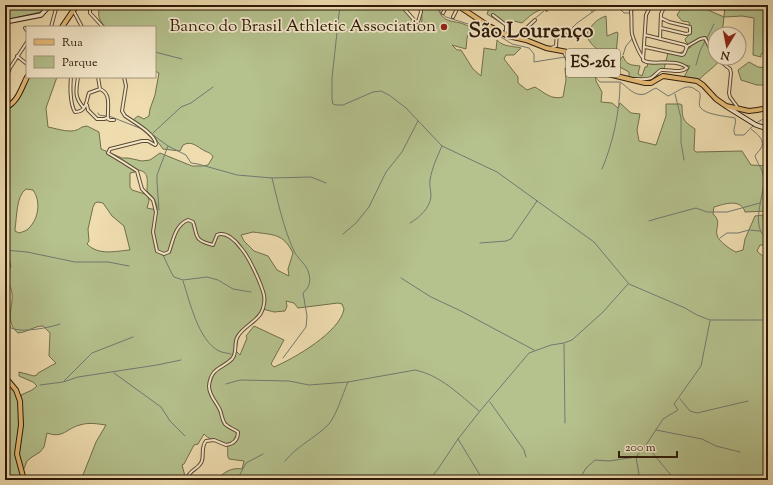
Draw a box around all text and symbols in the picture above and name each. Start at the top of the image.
place label: Banco do Brasil Athletic Association [170,15,436,39]
district label: São Lourenço [469,17,594,47]
marker: Banco do Brasil Athletic Association [439,22,449,32]
legend [26,26,156,78]
north arrow [707,26,747,66]
text: Rua [62,34,83,52]
text: N [720,46,732,64]
road number: ES-261 [566,49,620,77]
text: Parque [62,54,98,72]
scale bar [619,433,677,459]
text: 200 m [625,439,656,457]

